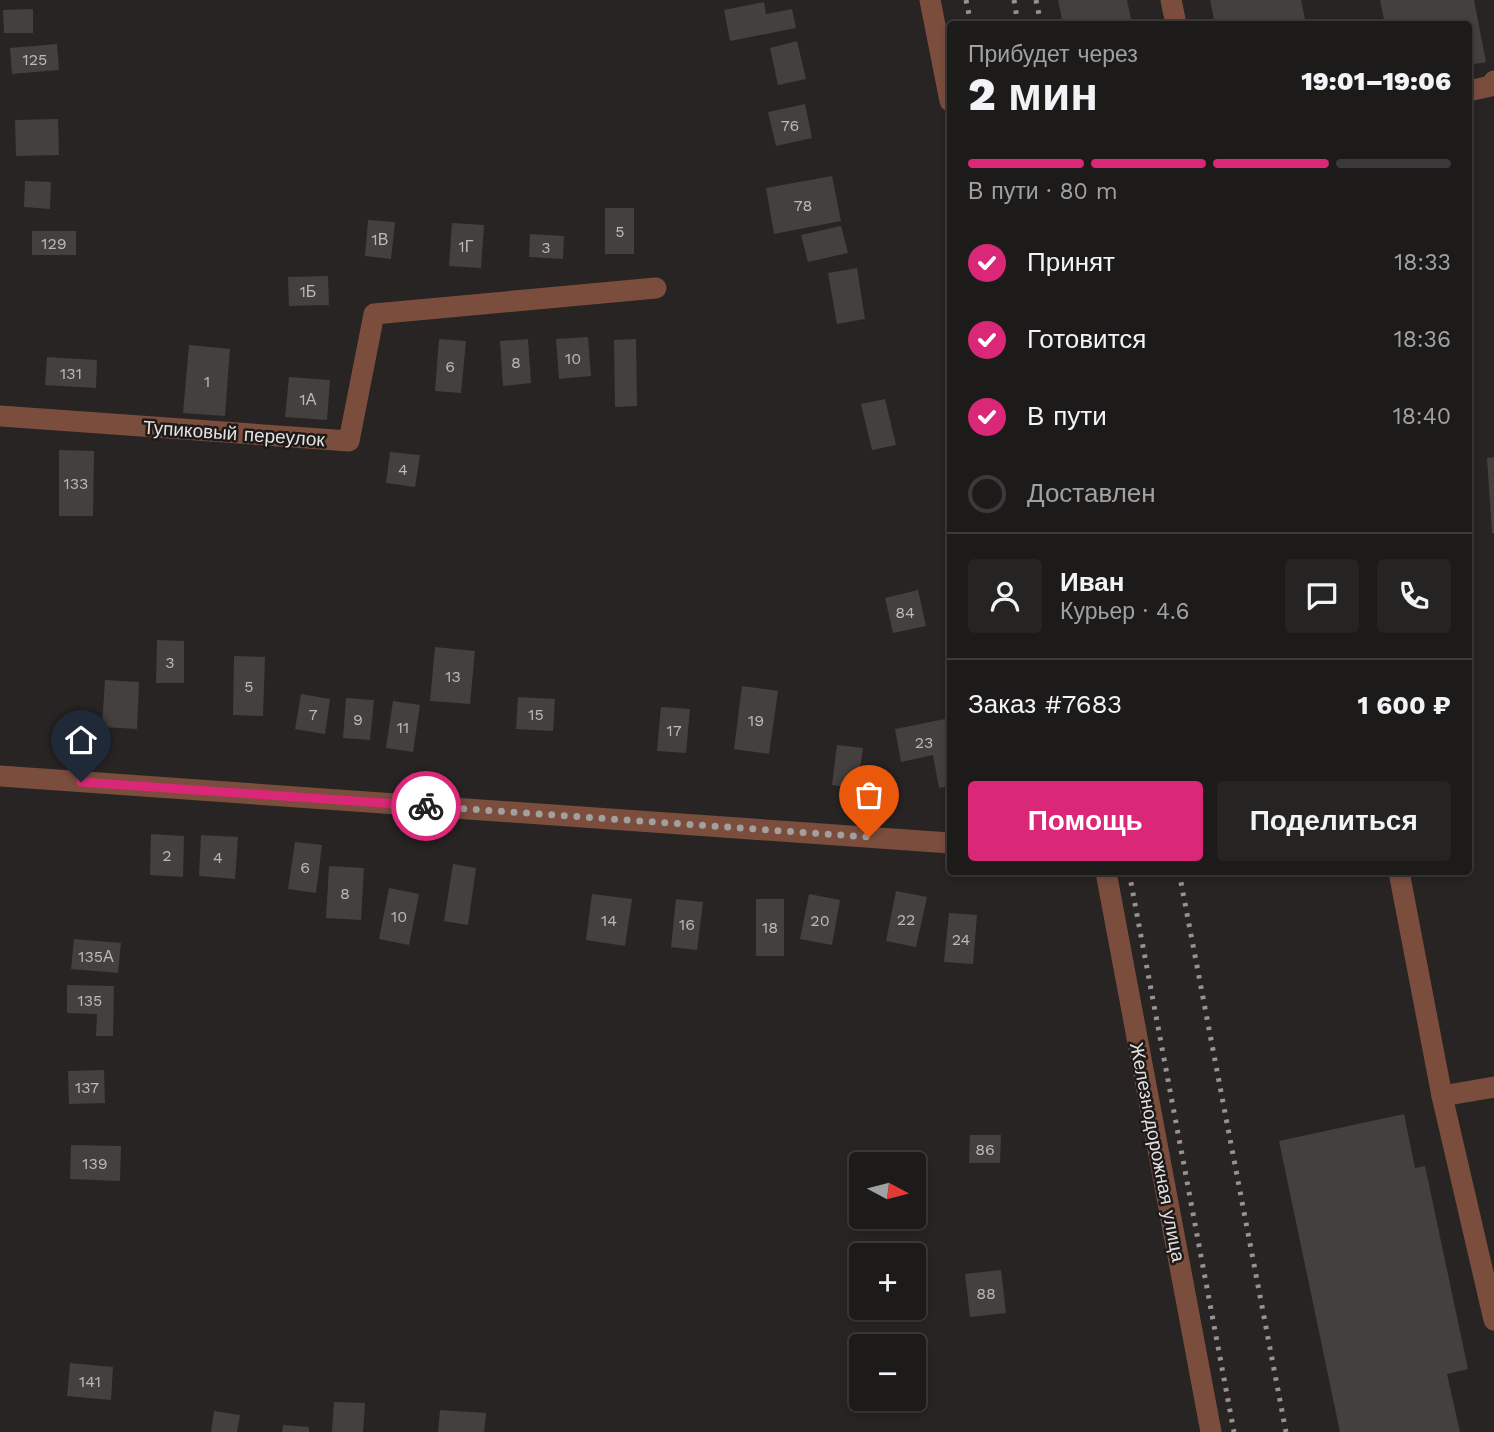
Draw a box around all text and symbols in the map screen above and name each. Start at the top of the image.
text: Прибудет через [968,41,1138,68]
house number: 125 [23,50,47,69]
text: 19:01–19:06 [1301,66,1451,96]
text: 2 мин [968,67,1098,121]
house number: 76 [781,116,799,135]
text: В пути · 80 m [968,178,1118,205]
house number: 78 [794,196,812,215]
house number: 5 [615,222,625,241]
house number: 1В [372,230,388,249]
house number: 129 [41,234,67,253]
house number: 1Г [459,237,474,256]
house number: 3 [541,238,551,257]
icon: check [968,244,1006,282]
text: Принят [1027,247,1115,277]
text: 18:33 [1394,249,1451,276]
house number: 1Б [300,282,316,301]
icon: check [968,321,1006,359]
text: Готовится [1027,324,1146,354]
text: 18:36 [1394,326,1451,353]
house number: 10 [565,349,581,368]
house number: 8 [511,353,521,372]
house number: 6 [445,357,455,376]
house number: 131 [60,364,82,383]
house number: 1 [204,372,210,391]
house number: 1А [300,390,317,409]
icon: check [968,398,1006,436]
text: В пути [1027,401,1107,431]
text: 18:40 [1393,403,1451,430]
street label: Тупиковый переулок [142,416,326,451]
house number: 4 [398,460,408,479]
house number: 133 [64,474,88,493]
text: Доставлен [1027,478,1156,508]
button: person [968,559,1042,633]
button: chat [1285,559,1359,633]
button: phone [1377,559,1451,633]
text: Иван [1060,567,1125,597]
text: Курьер · 4.6 [1060,598,1189,625]
house number: 84 [895,603,915,622]
house number: 3 [165,653,175,672]
house number: 13 [445,667,461,686]
house number: 5 [244,677,254,696]
text: Заказ #7683 [968,689,1122,719]
text: 1 600 ₽ [1358,690,1451,720]
house number: 7 [309,705,318,724]
house number: 15 [528,705,544,724]
pin [51,710,111,782]
house number: 9 [353,710,363,729]
house number: 19 [748,711,764,730]
house number: 11 [397,718,409,737]
icon: home [62,721,100,759]
house number: 17 [666,721,682,740]
house number: 23 [915,733,933,752]
pin [839,765,899,837]
courier [391,771,461,841]
icon: bag [850,776,888,814]
button: Помощь [968,781,1203,861]
button: Поделиться [1217,781,1451,861]
icon: bike [407,787,445,825]
house number: 2 [162,846,172,865]
house number: 4 [213,848,223,867]
house number: 6 [300,858,310,877]
house number: 8 [340,884,350,903]
house number: 10 [391,907,407,926]
house number: 22 [897,910,915,929]
house number: 14 [601,911,617,930]
house number: 20 [810,911,830,930]
house number: 16 [679,915,695,934]
house number: 18 [762,918,778,937]
house number: 24 [952,930,971,949]
house number: 135А [78,947,114,966]
house number: 135 [78,991,102,1010]
street label: Железнодорожная улица [1125,1040,1190,1264]
house number: 137 [75,1078,99,1097]
house number: 86 [975,1140,995,1159]
north arrow [849,1152,926,1228]
map controls [849,1152,926,1411]
house number: 139 [82,1154,108,1173]
button: + [849,1243,926,1320]
house number: 88 [976,1284,996,1303]
button: − [849,1334,926,1411]
house number: 141 [79,1372,101,1391]

